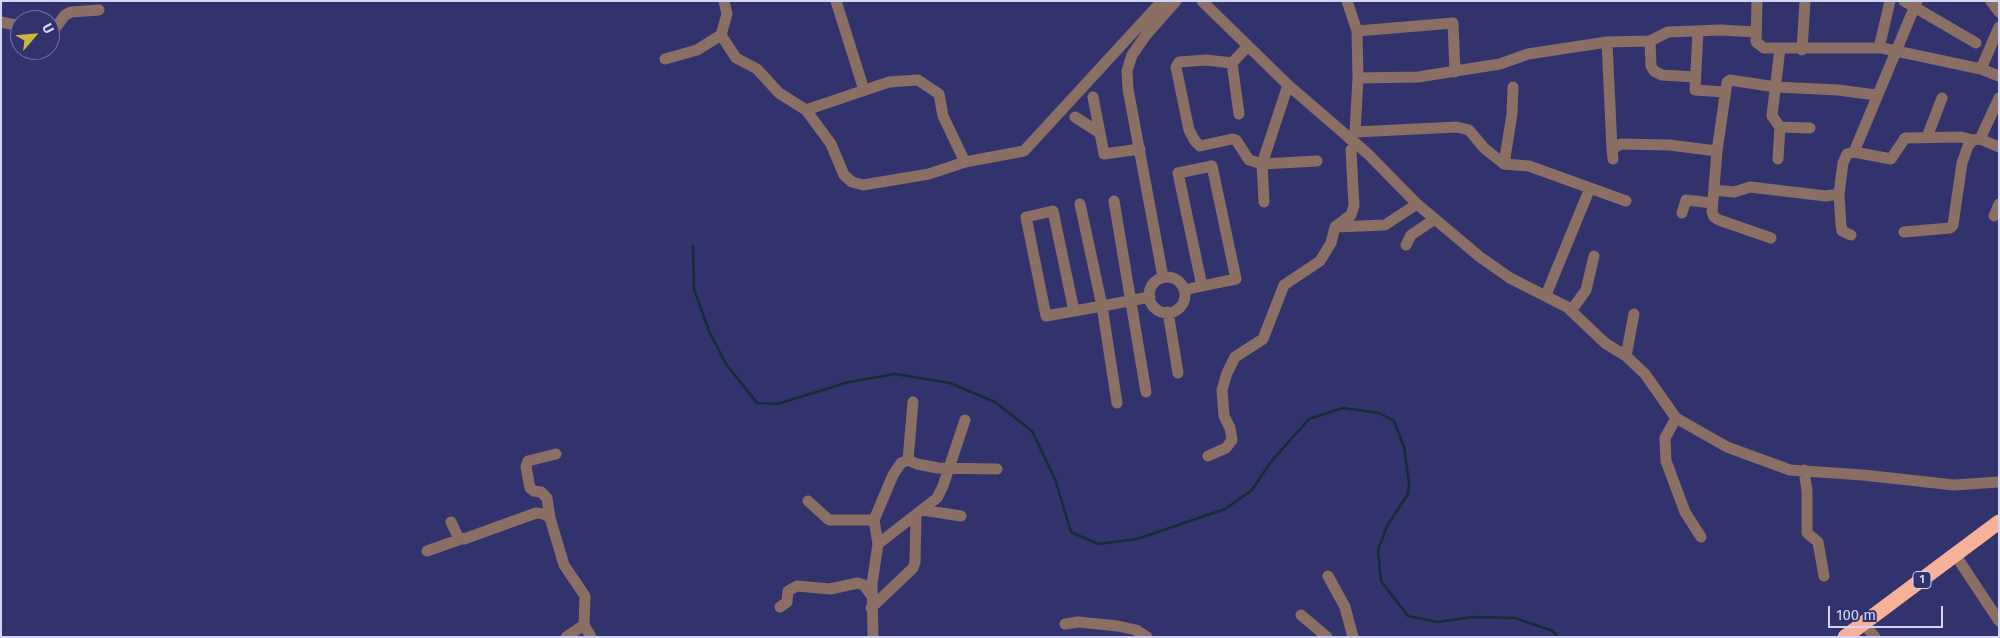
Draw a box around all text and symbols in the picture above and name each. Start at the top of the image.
north arrow [10,10,60,60]
text: U [38,20,58,36]
road number: 1 [1913,572,1931,588]
scale bar [1830,596,1945,628]
text: 100 m [1836,606,1876,624]

